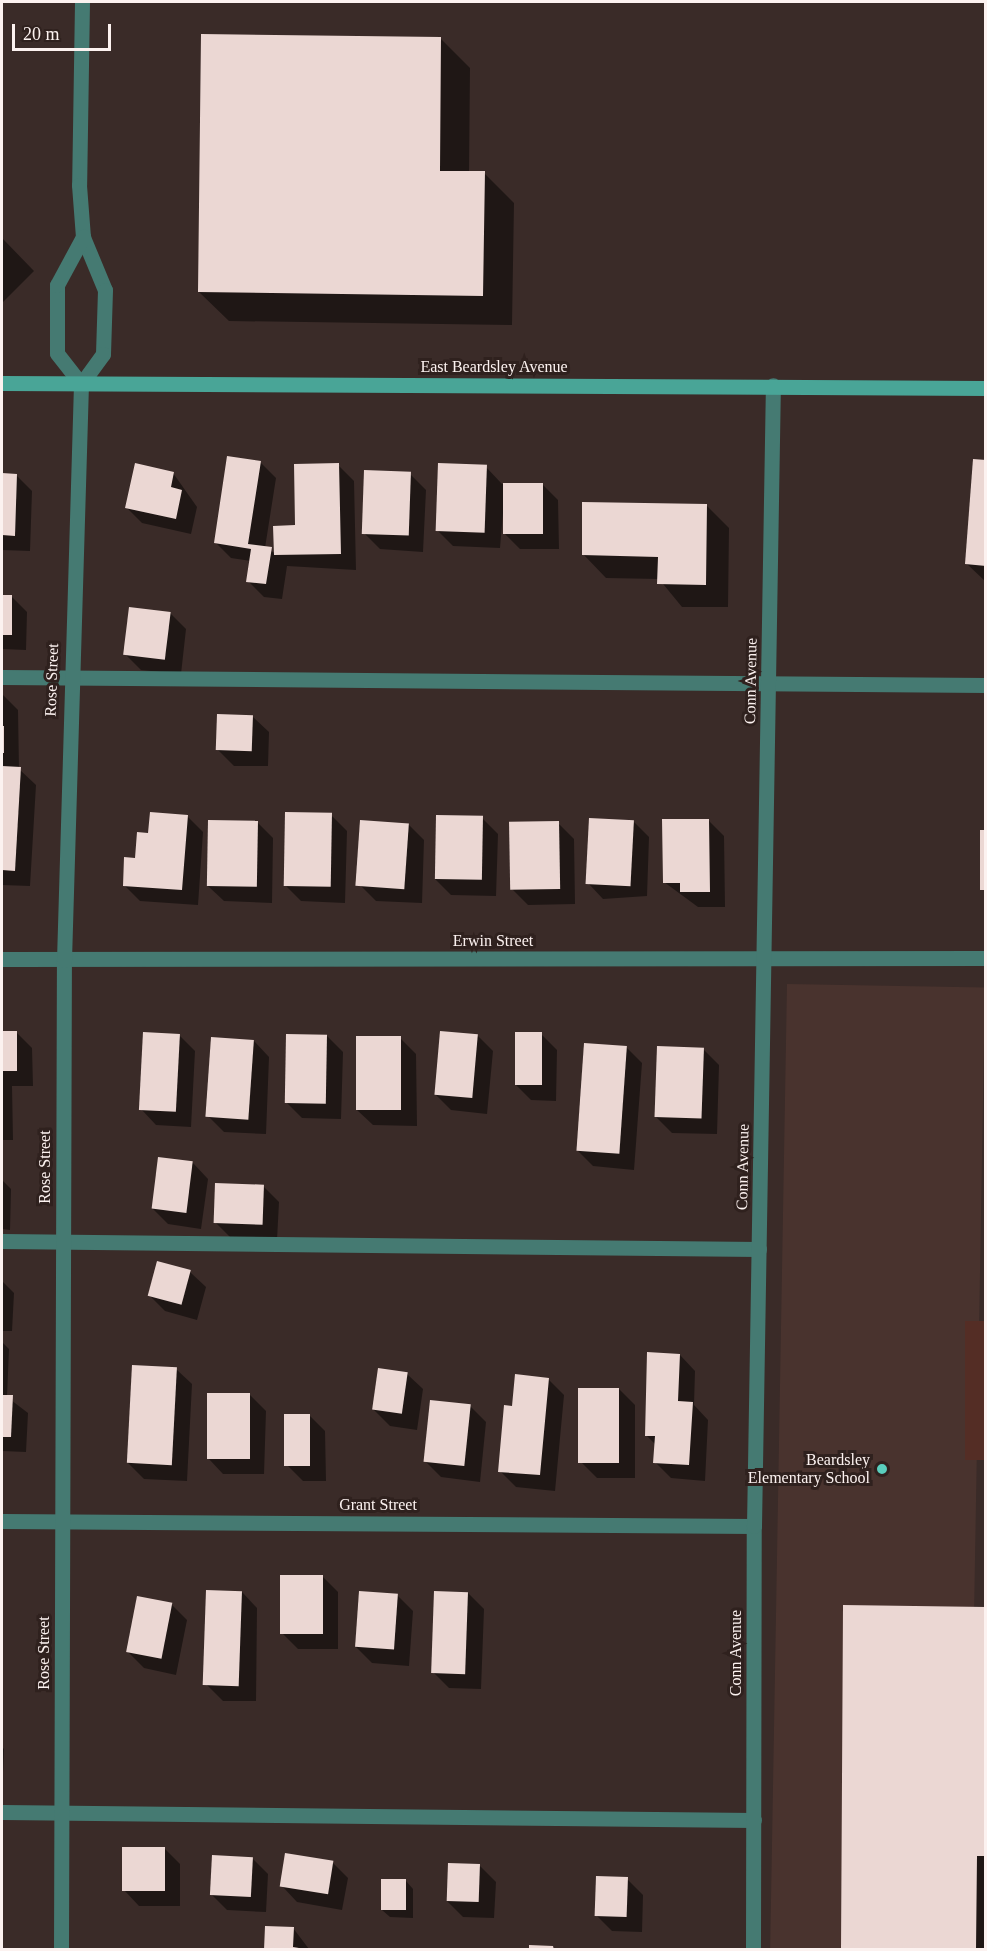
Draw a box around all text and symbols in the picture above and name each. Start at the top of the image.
scale bar [15,12,114,50]
text: 20 m [23,24,60,44]
street label: East Beardsley Avenue [420,357,568,377]
street label: Conn Avenue [741,637,761,725]
street label: Rose Street [41,643,63,717]
street label: Erwin Street [453,931,533,951]
street label: Conn Avenue [733,1123,753,1211]
street label: Rose Street [35,1130,55,1204]
place label: Beardsley Elementary School [748,1450,870,1488]
marker: Beardsley Elementary School [875,1462,889,1476]
street label: Grant Street [339,1495,417,1515]
street label: Conn Avenue [726,1609,746,1697]
street label: Rose Street [34,1616,54,1690]

